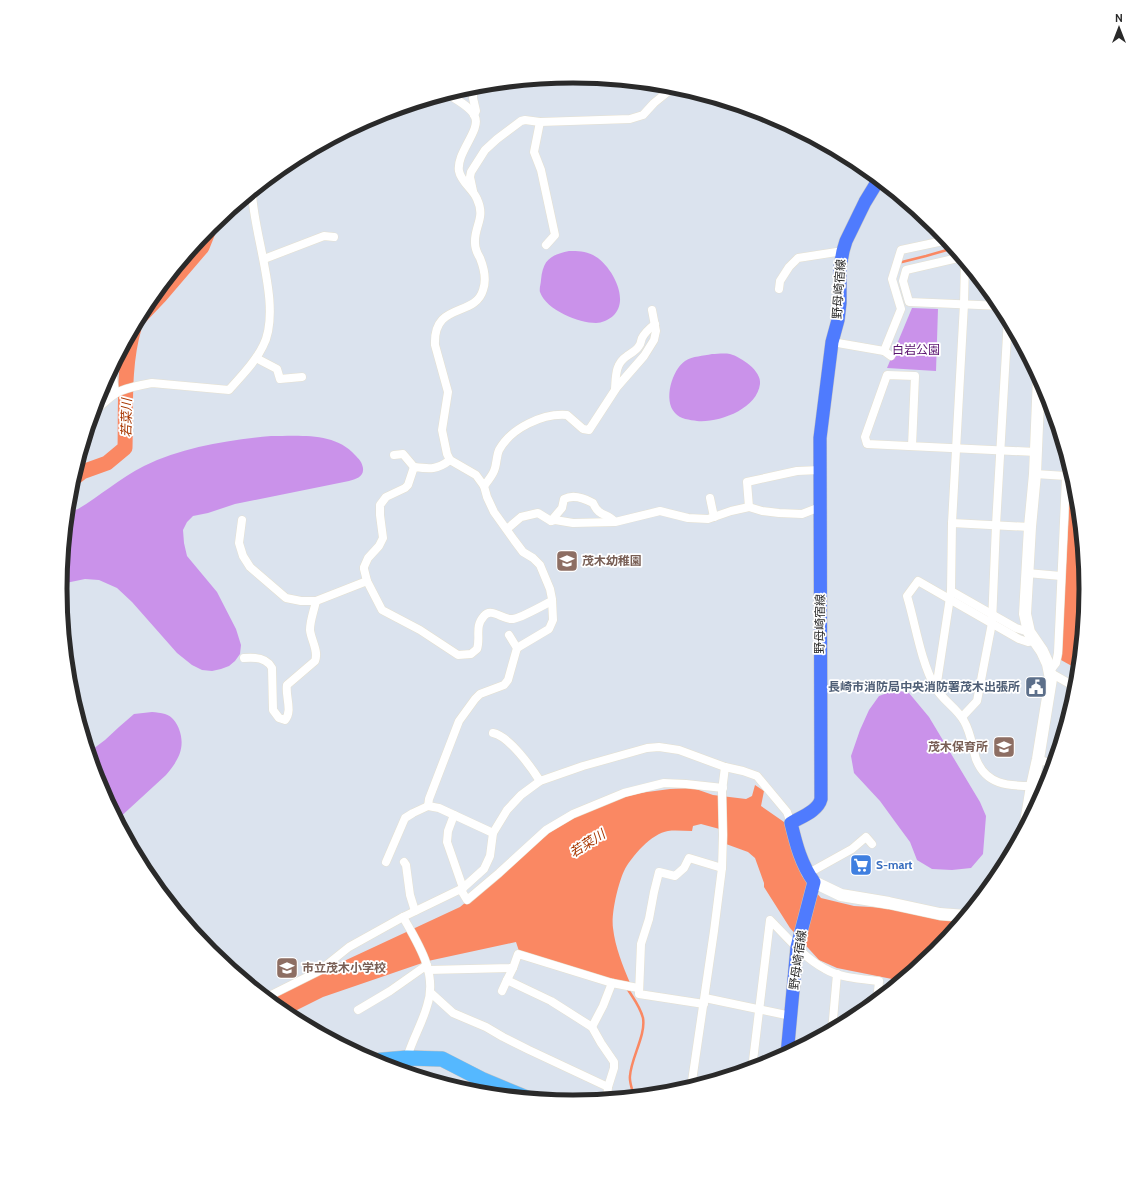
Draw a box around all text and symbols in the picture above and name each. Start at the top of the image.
north arrow [1099,8,1139,48]
text: N [1115,11,1123,25]
street label: 野母崎宿線 [829,259,848,319]
park label: 白岩公園 [892,342,940,357]
water label: 若菜川 [118,396,134,438]
school or university icon: 茂木幼稚園 [554,548,580,574]
place label: 茂木幼稚園 [582,553,642,568]
street label: 野母崎宿線 [811,594,828,654]
public building icon: 長崎市消防局中央消防署茂木出張所 [1023,674,1049,700]
place label: 長崎市消防局中央消防署茂木出張所 [828,679,1020,694]
school or university icon: 茂木保育所 [991,734,1017,760]
place label: 茂木保育所 [928,739,988,754]
water label: 若菜川 [566,825,609,860]
supermarket icon: S-mart [848,852,874,878]
place label: S-mart [876,857,912,872]
street label: 野母崎宿線 [786,929,809,991]
school or university icon: 市立茂木小学校 [274,955,300,981]
place label: 市立茂木小学校 [302,960,386,975]

